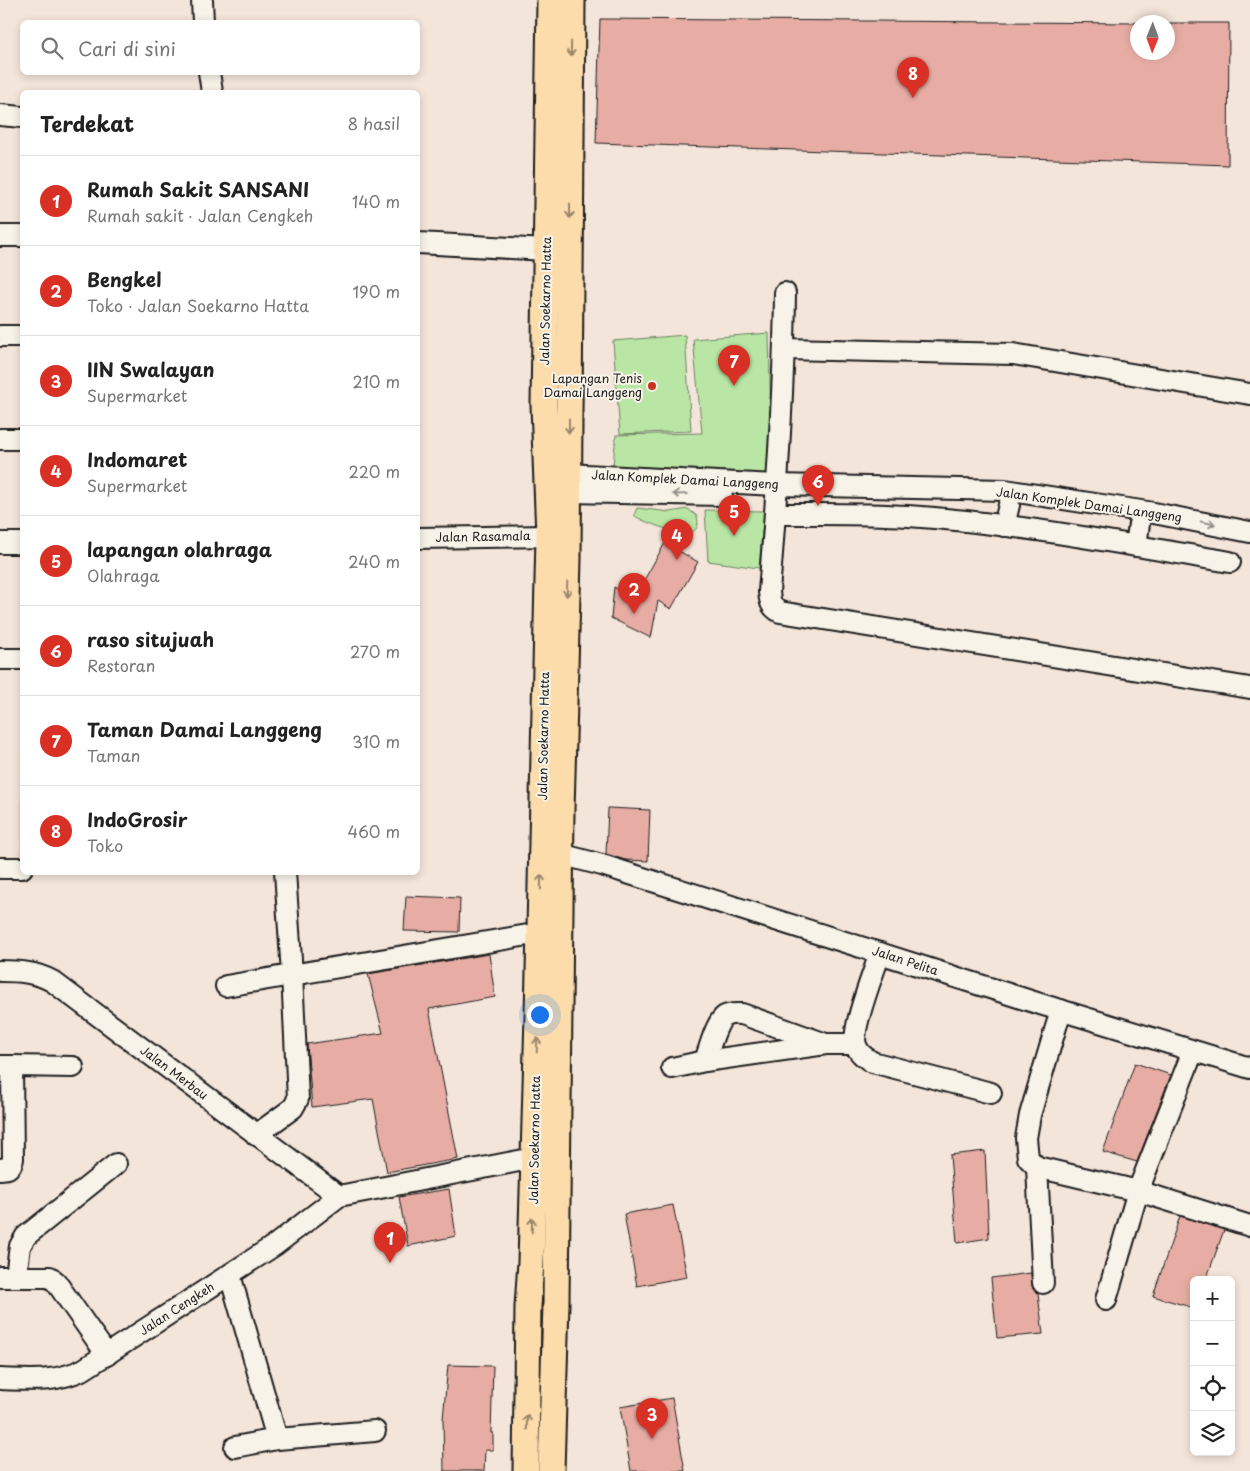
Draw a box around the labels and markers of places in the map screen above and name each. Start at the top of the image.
pin: 8 [897,57,929,98]
pin: 7 [718,345,750,386]
place label: Lapangan Tenis Damai Langgeng [543,369,643,401]
marker: Lapangan Tenis Damai Langgeng [646,380,658,392]
pin: 6 [802,465,834,506]
pin: 5 [718,495,750,536]
pin: 4 [661,519,693,560]
pin: 2 [618,573,650,614]
pin: 1 [374,1222,406,1263]
pin: 3 [636,1398,668,1439]

